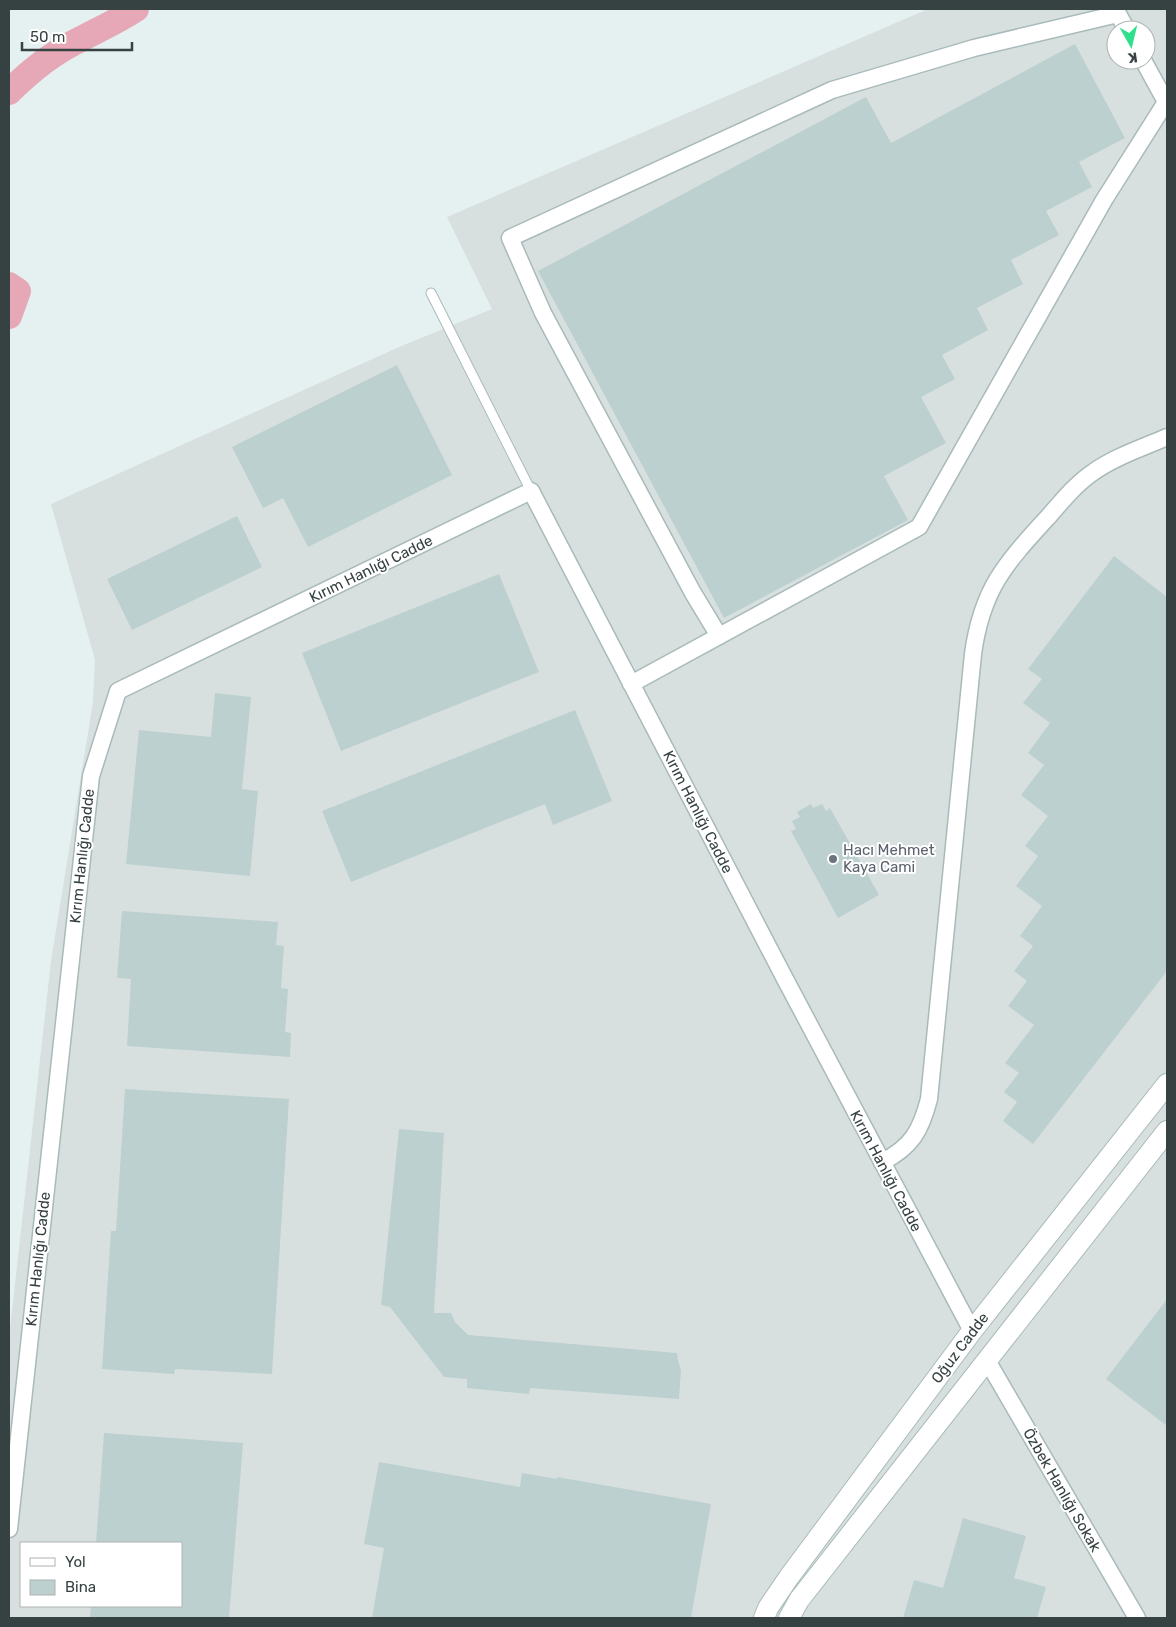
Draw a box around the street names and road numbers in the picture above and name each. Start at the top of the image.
street label: Kırım Hanlığı Cadde [306,531,436,607]
street label: Kırım Hanlığı Cadde [659,748,737,876]
street label: Kırım Hanlığı Cadde [66,788,98,924]
street label: Kırım Hanlığı Cadde [846,1107,926,1235]
street label: Kırım Hanlığı Cadde [22,1191,54,1327]
street label: Oğuz Cadde [928,1309,992,1387]
street label: Özbek Hanlığı Sokak [1019,1425,1105,1555]

